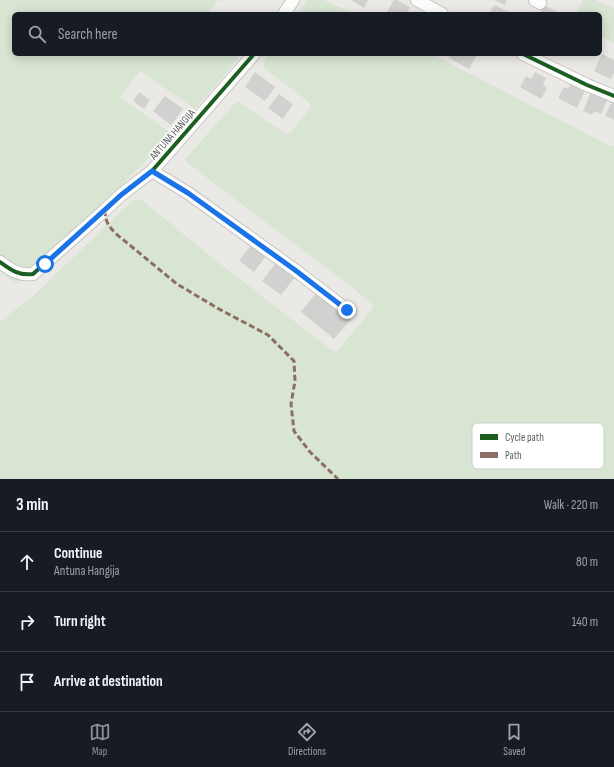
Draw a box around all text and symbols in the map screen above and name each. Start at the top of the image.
search box [12,12,602,56]
icon: search [26,23,48,45]
text: Search here [58,25,118,44]
street label: ANTUNA HANGIJA [146,106,198,163]
route start [36,255,54,273]
route end [338,301,356,319]
legend [472,423,604,469]
text: Cycle path [505,431,544,444]
text: Path [505,449,522,462]
text: 3 min [16,495,49,515]
text: Walk · 220 m [544,497,598,513]
text: Continue [54,544,103,563]
icon: ahead [16,551,38,573]
text: 80 m [576,554,598,570]
text: Antuna Hangija [54,563,120,579]
icon: right [16,611,38,633]
text: Turn right [54,612,106,631]
text: 140 m [572,614,598,630]
icon: arrive [16,671,38,693]
text: Arrive at destination [54,672,163,691]
tab: Map [89,721,111,758]
tab: Directions [288,721,326,758]
tab: Saved [503,721,525,758]

